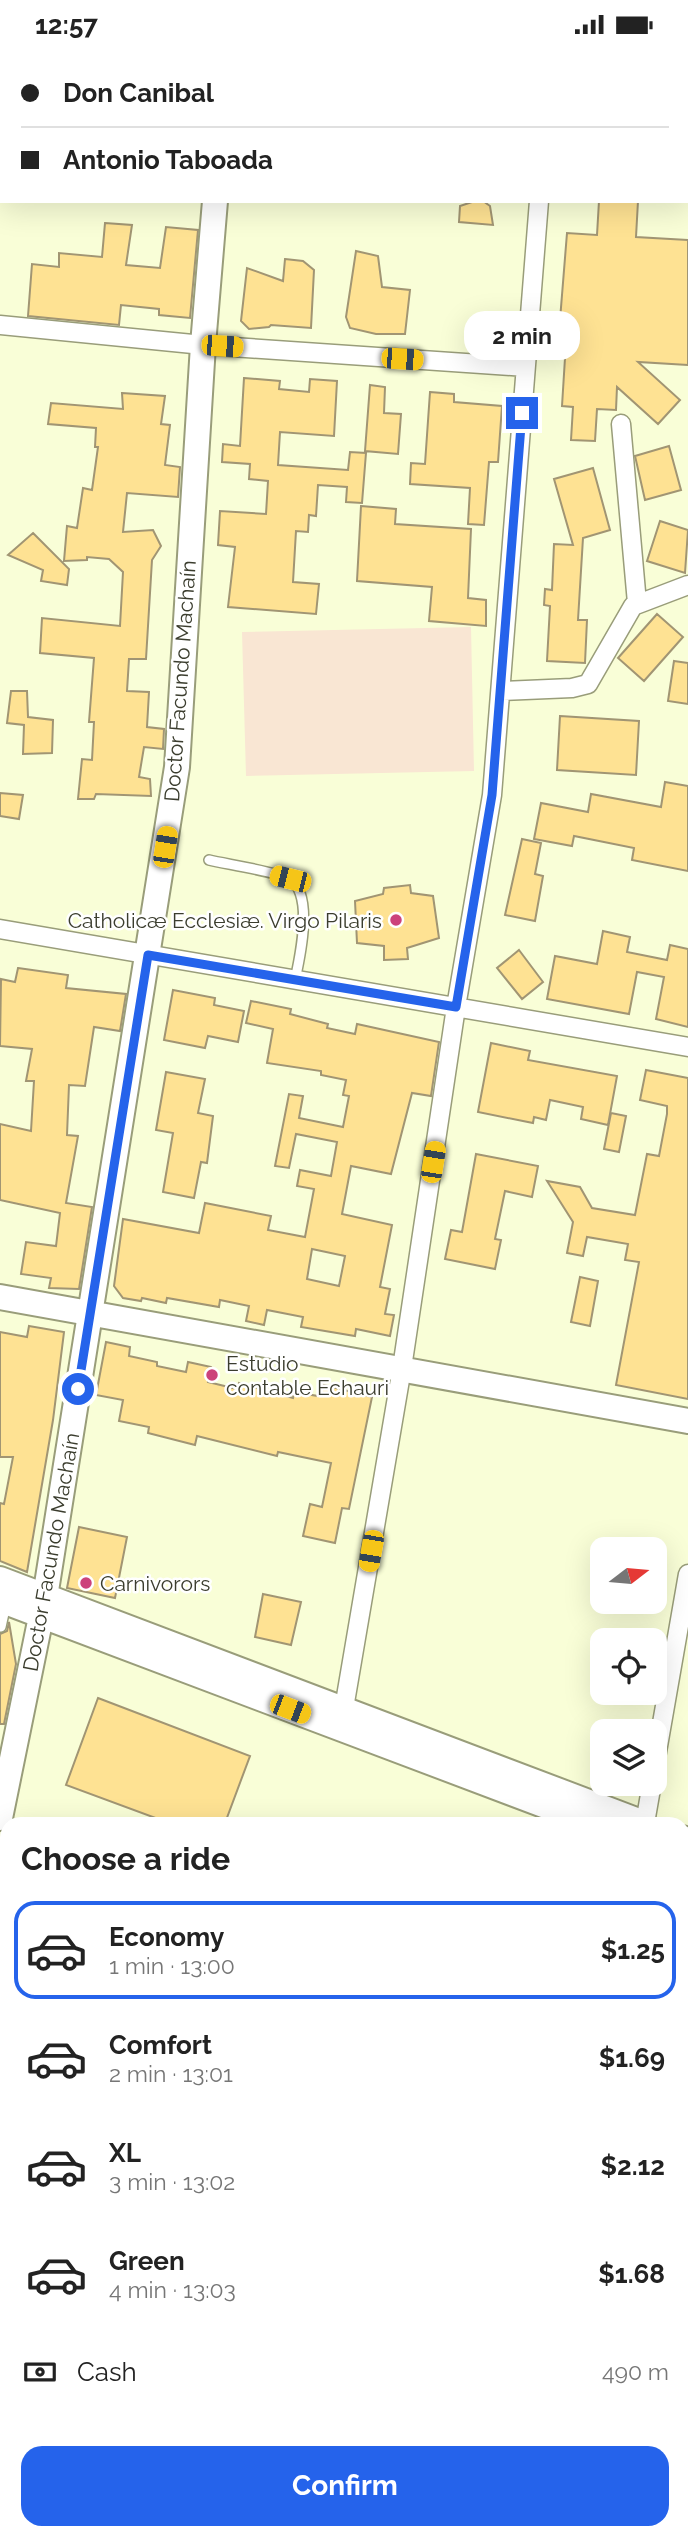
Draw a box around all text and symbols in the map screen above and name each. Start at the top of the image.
text: 12:57 [35,10,98,40]
text: Don Canibal [63,78,214,108]
text: Antonio Taboada [63,145,273,175]
callout: 2 min [464,311,580,361]
text: 2 min [492,322,552,349]
car [201,334,244,358]
car [381,347,424,371]
route end [506,397,538,429]
street label: Doctor Facundo Machaín [159,559,201,803]
car [152,825,179,869]
car [268,864,313,894]
place label: Catholicæ Ecclesiæ. Virgo Pilaris [68,908,382,933]
marker: Catholicæ Ecclesiæ. Virgo Pilaris [388,912,404,928]
car [420,1140,447,1184]
place label: Estudio contable Echauri [226,1351,389,1400]
marker: Estudio contable Echauri [204,1367,220,1383]
route start [62,1373,94,1405]
street label: Doctor Facundo Machaín [18,1431,84,1673]
car [358,1528,385,1574]
north arrow [590,1537,667,1613]
map controls [590,1537,667,1796]
place label: Carnivorors [100,1571,210,1596]
marker: Carnivorors [78,1575,94,1591]
button: locate [590,1628,667,1705]
car [267,1692,314,1726]
button: layers [590,1719,667,1796]
text: Choose a ride [21,1840,230,1877]
icon: car [25,1919,88,1982]
text: Economy [109,1922,224,1952]
text: $1.25 [601,1935,665,1965]
text: 1 min · 13:00 [109,1952,235,1979]
icon: car [25,2027,88,2090]
text: Comfort [109,2030,212,2060]
text: $1.69 [599,2043,665,2073]
text: 2 min · 13:01 [109,2060,233,2087]
icon: car [25,2135,88,2198]
text: XL [109,2138,141,2168]
text: $2.12 [600,2151,665,2181]
text: 3 min · 13:02 [109,2168,235,2195]
icon: car [25,2243,88,2306]
text: Green [109,2246,185,2276]
text: $1.68 [598,2259,665,2289]
text: 4 min · 13:03 [109,2276,236,2303]
icon: cash [21,2353,59,2391]
text: Cash [77,2357,137,2387]
text: 490 m [602,2358,669,2385]
button: Confirm [21,2446,669,2526]

